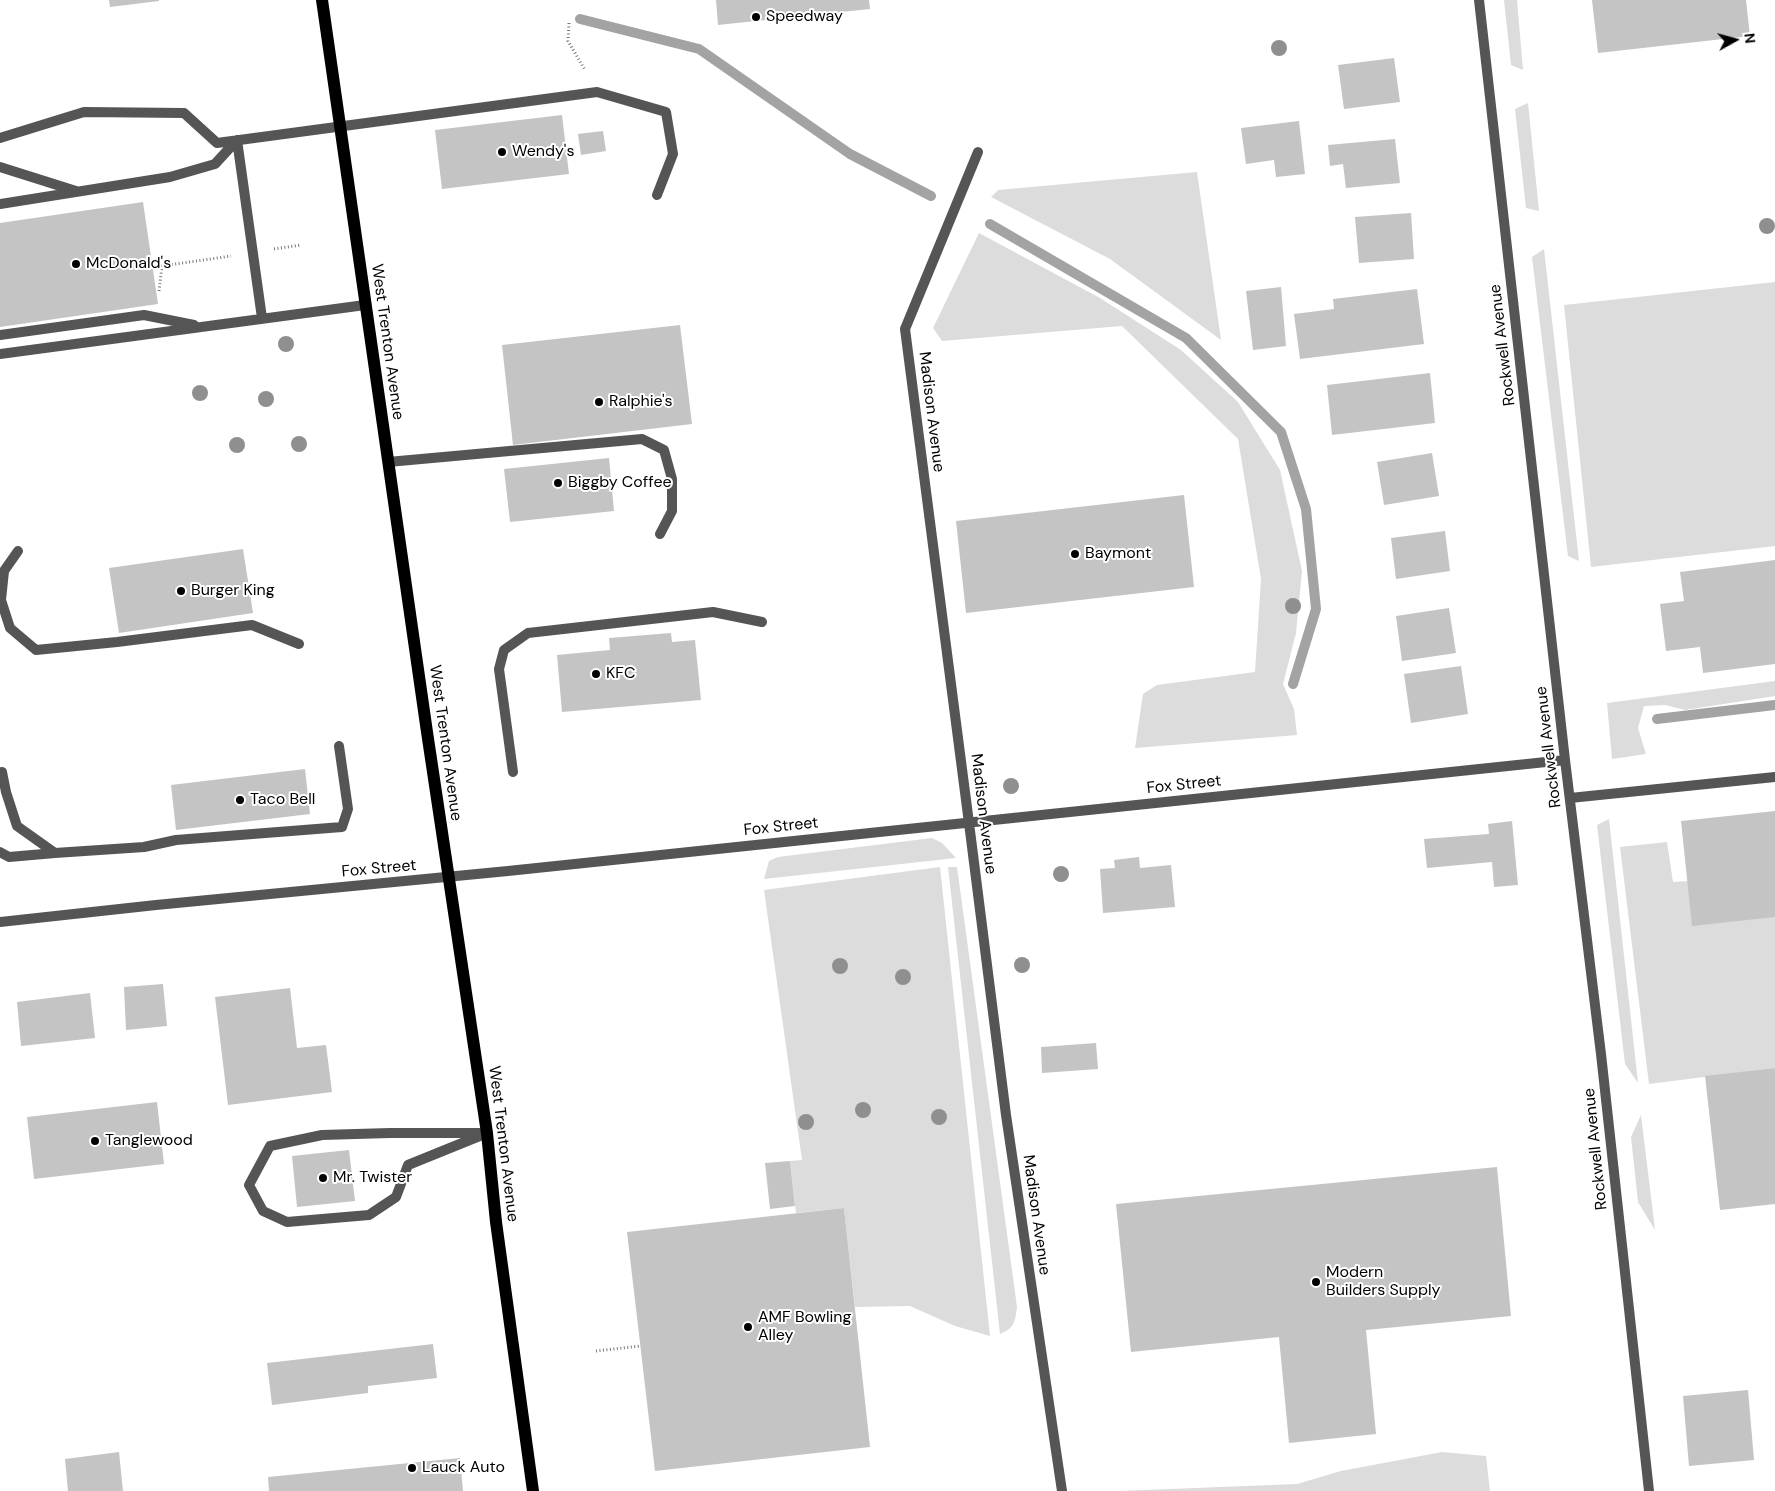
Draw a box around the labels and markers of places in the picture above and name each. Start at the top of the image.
place label: Speedway [766,7,843,27]
marker: Speedway [750,11,762,23]
place label: Wendy's [512,142,574,162]
marker: Wendy's [496,146,508,158]
place label: McDonald's [86,254,171,274]
marker: McDonald's [70,258,82,270]
place label: Ralphie's [609,392,673,412]
marker: Ralphie's [593,396,605,408]
place label: Biggby Coffee [568,473,672,493]
marker: Biggby Coffee [552,477,564,489]
place label: Baymont [1085,544,1151,564]
marker: Baymont [1069,548,1081,560]
place label: Burger King [191,581,275,601]
marker: Burger King [175,585,187,597]
place label: KFC [606,664,635,684]
marker: KFC [590,668,602,680]
place label: Taco Bell [250,790,315,810]
marker: Taco Bell [234,794,246,806]
place label: Tanglewood [105,1131,193,1151]
marker: Tanglewood [89,1135,101,1147]
place label: Mr. Twister [333,1168,412,1188]
marker: Mr. Twister [317,1172,329,1184]
place label: Modern Builders Supply [1326,1263,1440,1301]
marker: Modern Builders Supply [1310,1276,1322,1288]
place label: AMF Bowling Alley [758,1308,851,1346]
marker: AMF Bowling Alley [742,1321,754,1333]
place label: Lauck Auto [422,1458,505,1478]
marker: Lauck Auto [406,1462,418,1474]

